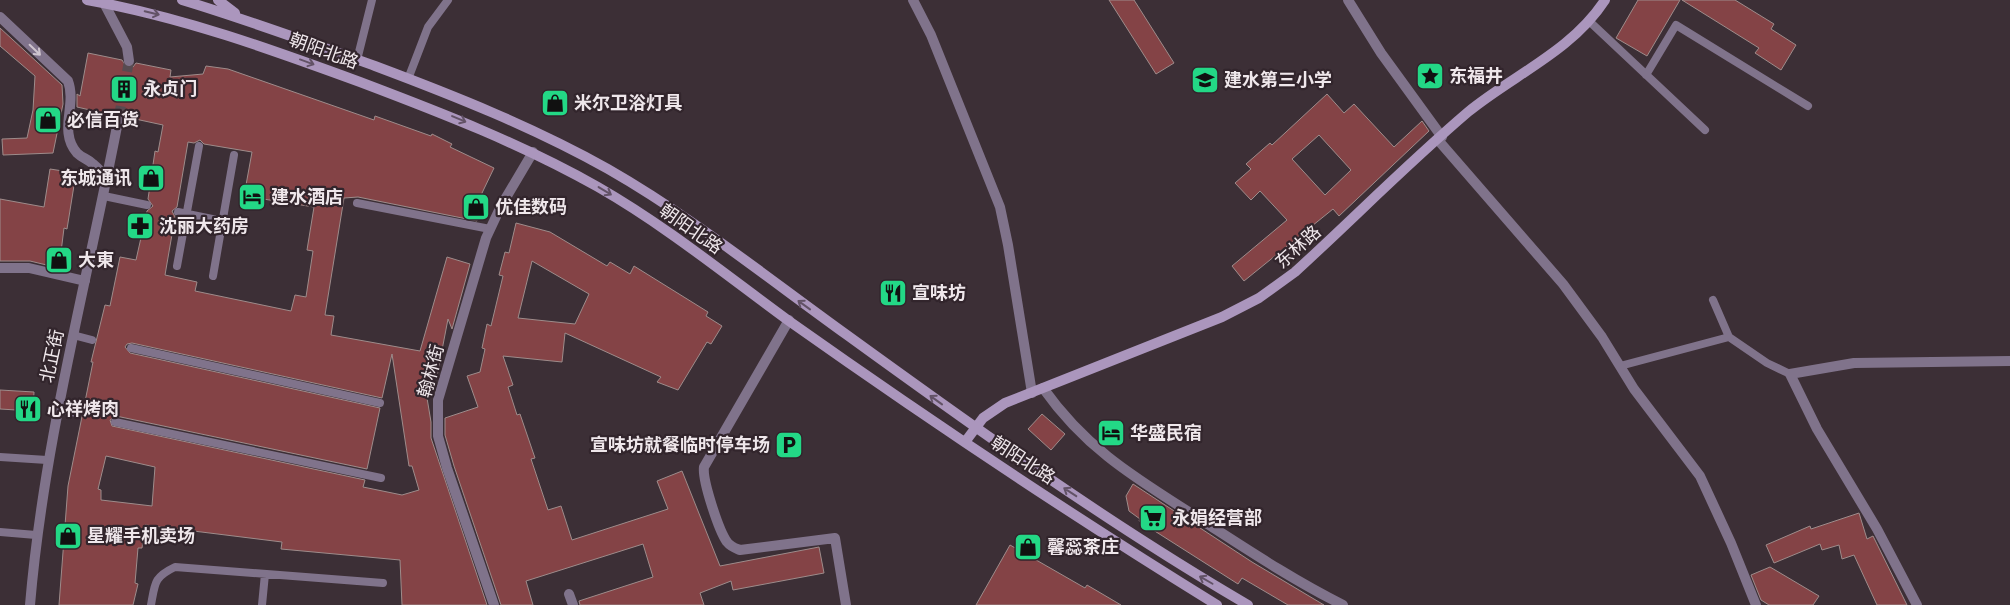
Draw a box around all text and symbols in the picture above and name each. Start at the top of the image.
one-way arrow [144,9,160,18]
street label: 朝阳北路 [287,28,362,73]
one-way arrow [29,44,42,56]
one-way arrow [299,58,314,67]
place icon: 东福井 [1415,61,1445,91]
school or university icon: 建水第三小学 [1190,65,1220,95]
place label: 东福井 [1449,65,1503,86]
place label: 建水第三小学 [1224,69,1332,90]
building icon: 永贞门 [109,74,139,104]
place label: 永贞门 [143,78,197,99]
shop icon: 米尔卫浴灯具 [540,88,570,118]
place label: 米尔卫浴灯具 [574,92,682,113]
shop icon: 必信百货 [33,105,63,135]
place label: 必信百货 [67,109,139,130]
one-way arrow [451,115,466,125]
shop icon: 东城通讯 [136,163,166,193]
place label: 东城通讯 [60,167,132,188]
hotel icon: 建水酒店 [237,182,267,212]
place label: 建水酒店 [271,186,343,207]
one-way arrow [597,186,611,196]
shop icon: 优佳数码 [461,192,491,222]
place label: 优佳数码 [495,196,567,217]
street label: 朝阳北路 [656,199,727,258]
pharmacy icon: 沈丽大药房 [125,211,155,241]
place label: 沈丽大药房 [159,215,249,236]
street label: 东林路 [1271,221,1325,272]
shop icon: 大東 [44,245,74,275]
place label: 大東 [78,249,114,270]
restaurant icon: 宣味坊 [878,278,908,308]
place label: 宣味坊 [912,282,966,303]
one-way arrow [797,300,811,310]
street label: 北正街 [36,327,67,384]
street label: 翰林街 [413,342,448,400]
restaurant icon: 心祥烤肉 [13,394,43,424]
one-way arrow [929,395,943,405]
place label: 心祥烤肉 [47,398,119,419]
hotel icon: 华盛民宿 [1096,418,1126,448]
place label: 华盛民宿 [1130,422,1202,443]
parking icon: 宣味坊就餐临时停车场 [774,430,804,460]
street label: 朝阳北路 [987,431,1059,488]
place label: 宣味坊就餐临时停车场 [590,434,770,455]
one-way arrow [1063,487,1077,497]
supermarket icon: 永娟经营部 [1138,503,1168,533]
place label: 永娟经营部 [1172,507,1262,528]
shop icon: 星耀手机卖场 [53,521,83,551]
place label: 星耀手机卖场 [87,525,195,546]
shop icon: 馨蕊茶庄 [1013,532,1043,562]
place label: 馨蕊茶庄 [1047,536,1119,557]
one-way arrow [1200,575,1214,585]

